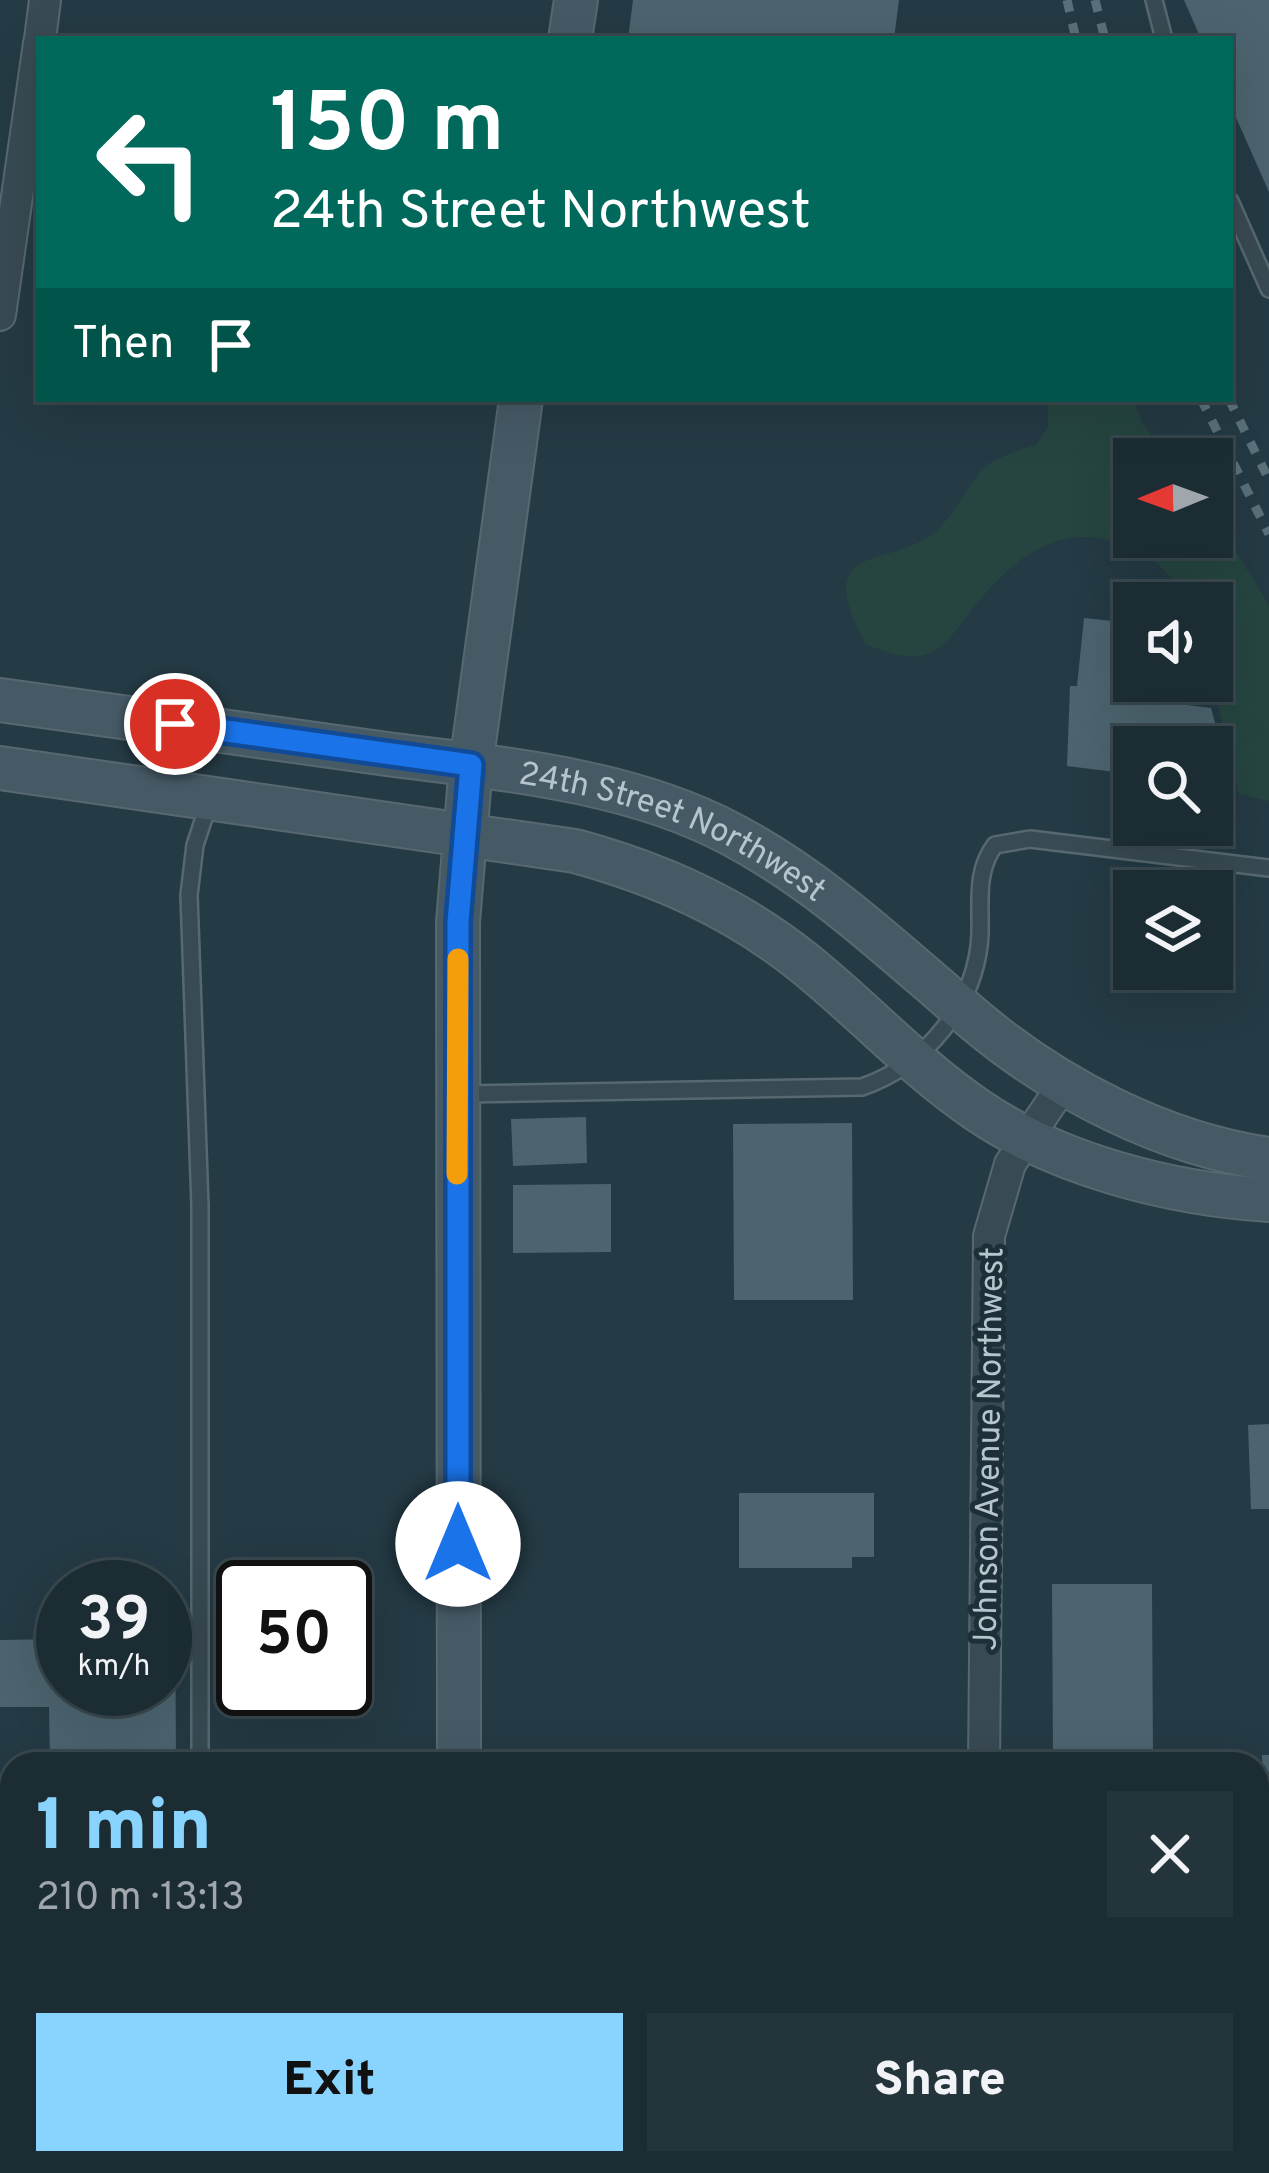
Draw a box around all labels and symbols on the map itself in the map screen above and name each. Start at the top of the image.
north arrow [1113,438,1233,558]
pin [124,673,226,775]
street label: 24th Street Northwest [516,755,833,913]
street label: Johnson Avenue Northwest [966,1247,1016,1651]
position arrow [395,1481,521,1607]
speed limit sign: 50 [216,1560,372,1716]

